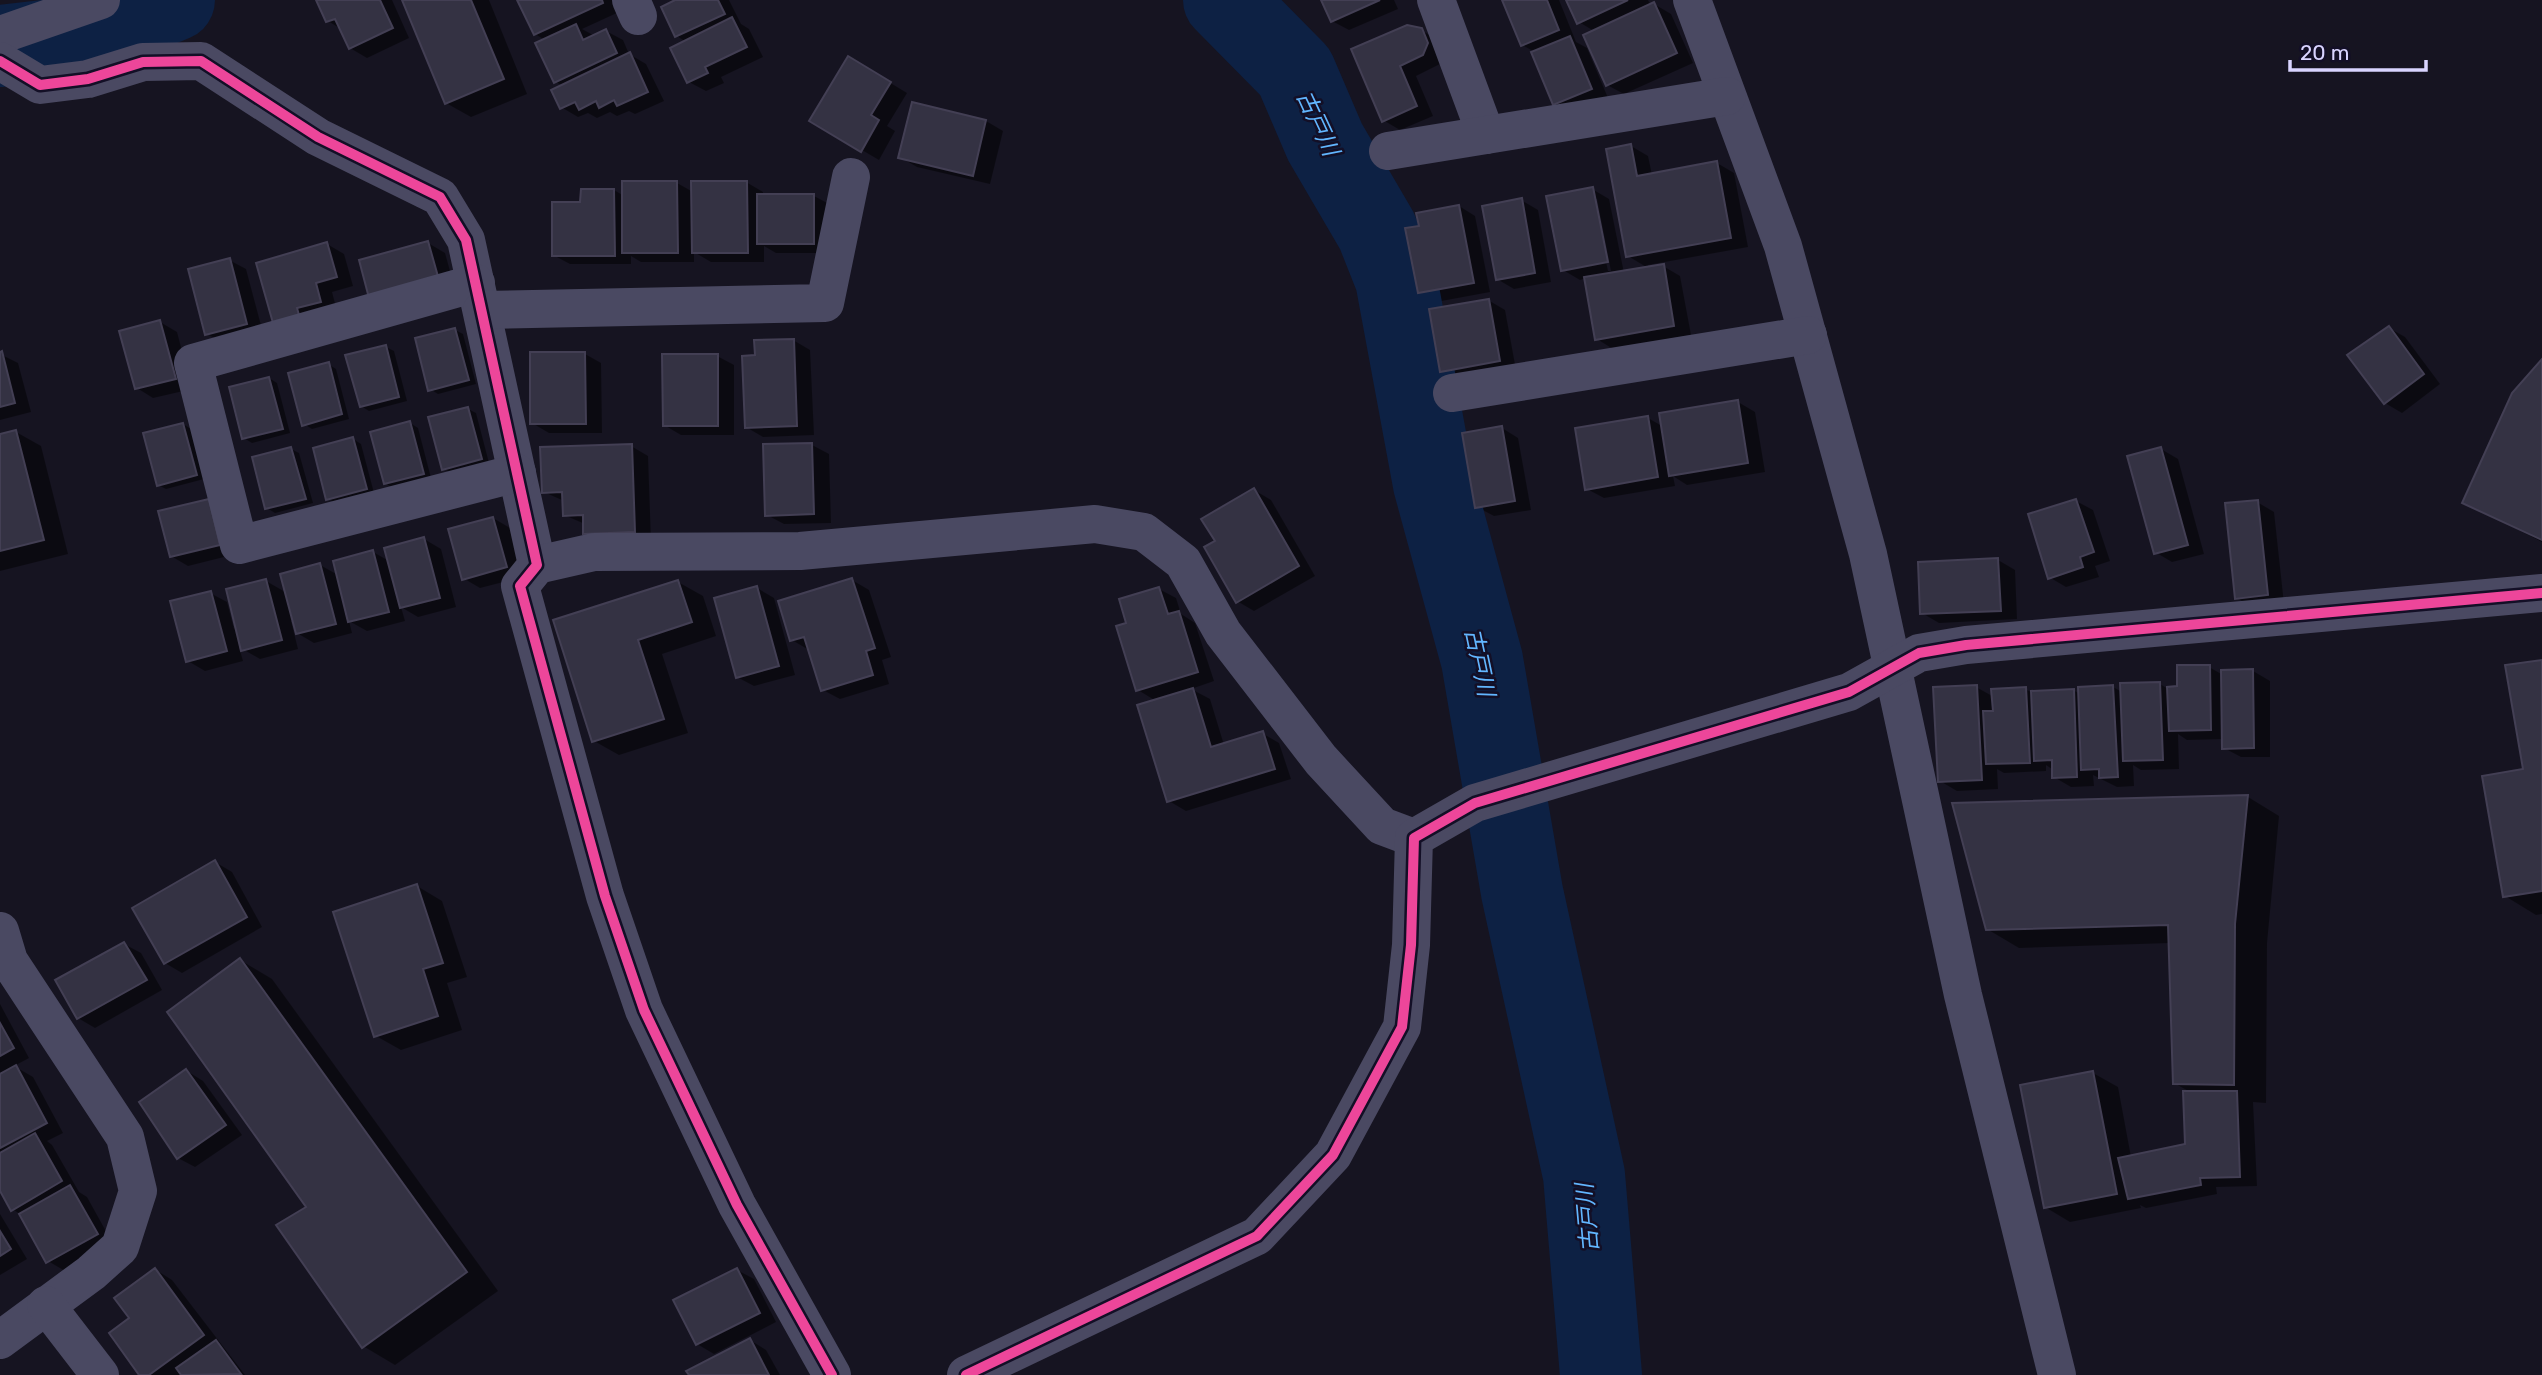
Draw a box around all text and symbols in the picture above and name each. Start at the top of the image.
scale bar [2290,28,2426,72]
text: 20 m [2300,40,2349,65]
water label: 古戸川 [1291,86,1347,163]
water label: 古戸川 [1459,625,1501,702]
water label: 古戸川 [1570,1179,1604,1254]

